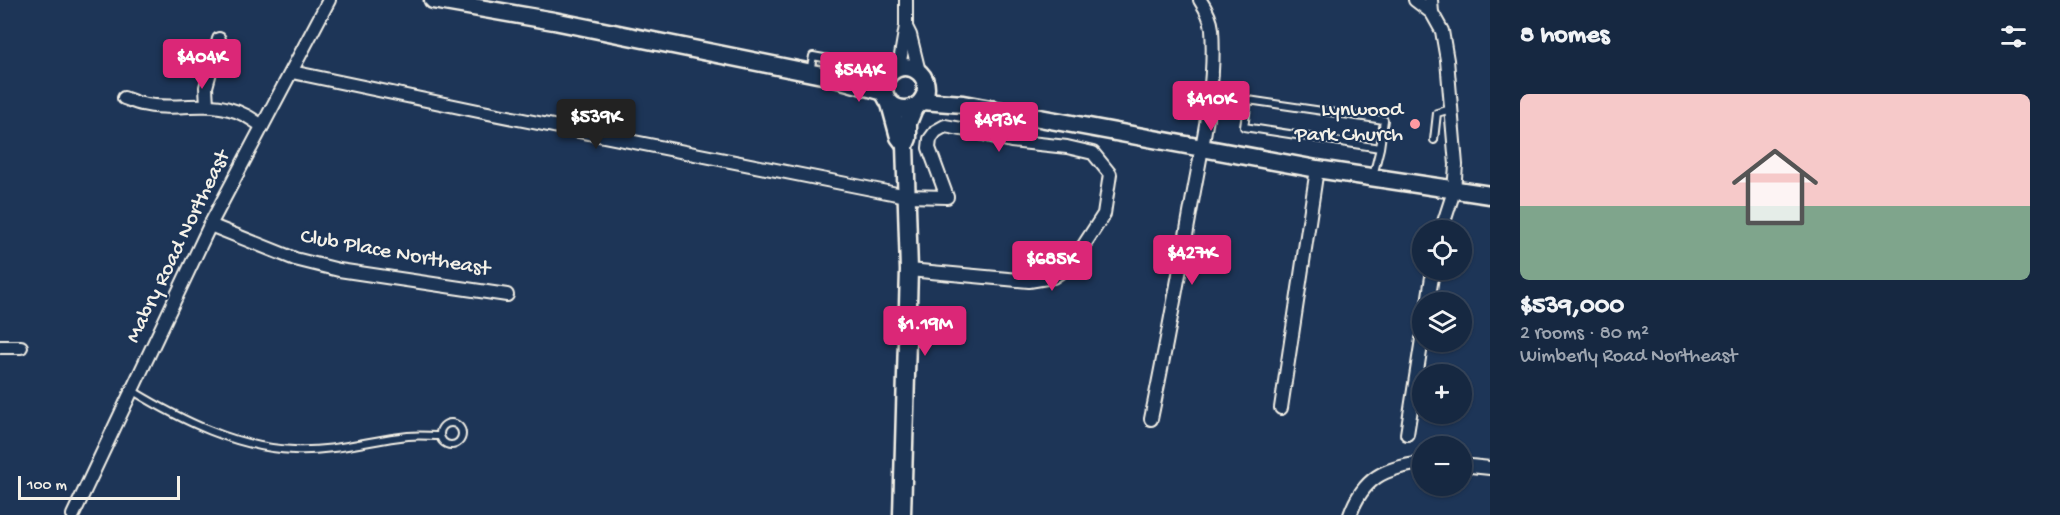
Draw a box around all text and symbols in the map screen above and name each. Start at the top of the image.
icon: filters [1997,20,2030,53]
text: 8 homes [1520,21,1609,52]
pin: $404K [160,39,244,90]
text: $404K [177,47,227,70]
pin: $544K [817,52,901,103]
text: $544K [834,60,884,83]
pin: $410K [1169,81,1253,132]
text: $410K [1187,89,1235,112]
place label: Lynwood Park Church [1294,98,1405,149]
pin: $539K [554,99,638,150]
pin: $493K [957,102,1041,153]
text: $539K [571,107,621,130]
text: $493K [974,110,1024,133]
marker: Lynwood Park Church [1408,117,1422,131]
icon: home [1721,133,1829,241]
street label: Mabry Road Northeast [121,145,238,348]
map controls [1412,220,1472,496]
button: locate [1412,220,1472,280]
street label: Club Place Northeast [298,225,494,284]
pin: $427K [1150,235,1234,286]
pin: $685K [1010,241,1094,292]
text: $427K [1167,243,1217,266]
text: $685K [1026,249,1078,272]
button: layers [1412,292,1472,352]
text: $539,000 [1520,292,1624,323]
pin: $1.19M [876,306,974,357]
text: $1.19M [897,314,953,337]
text: 2 rooms · 80 m² [1520,323,1649,346]
text: Wimberly Road Northeast [1520,346,1737,369]
button: + [1412,364,1472,424]
button: − [1412,436,1472,496]
scale bar [18,473,180,500]
text: 100 m [27,477,67,496]

